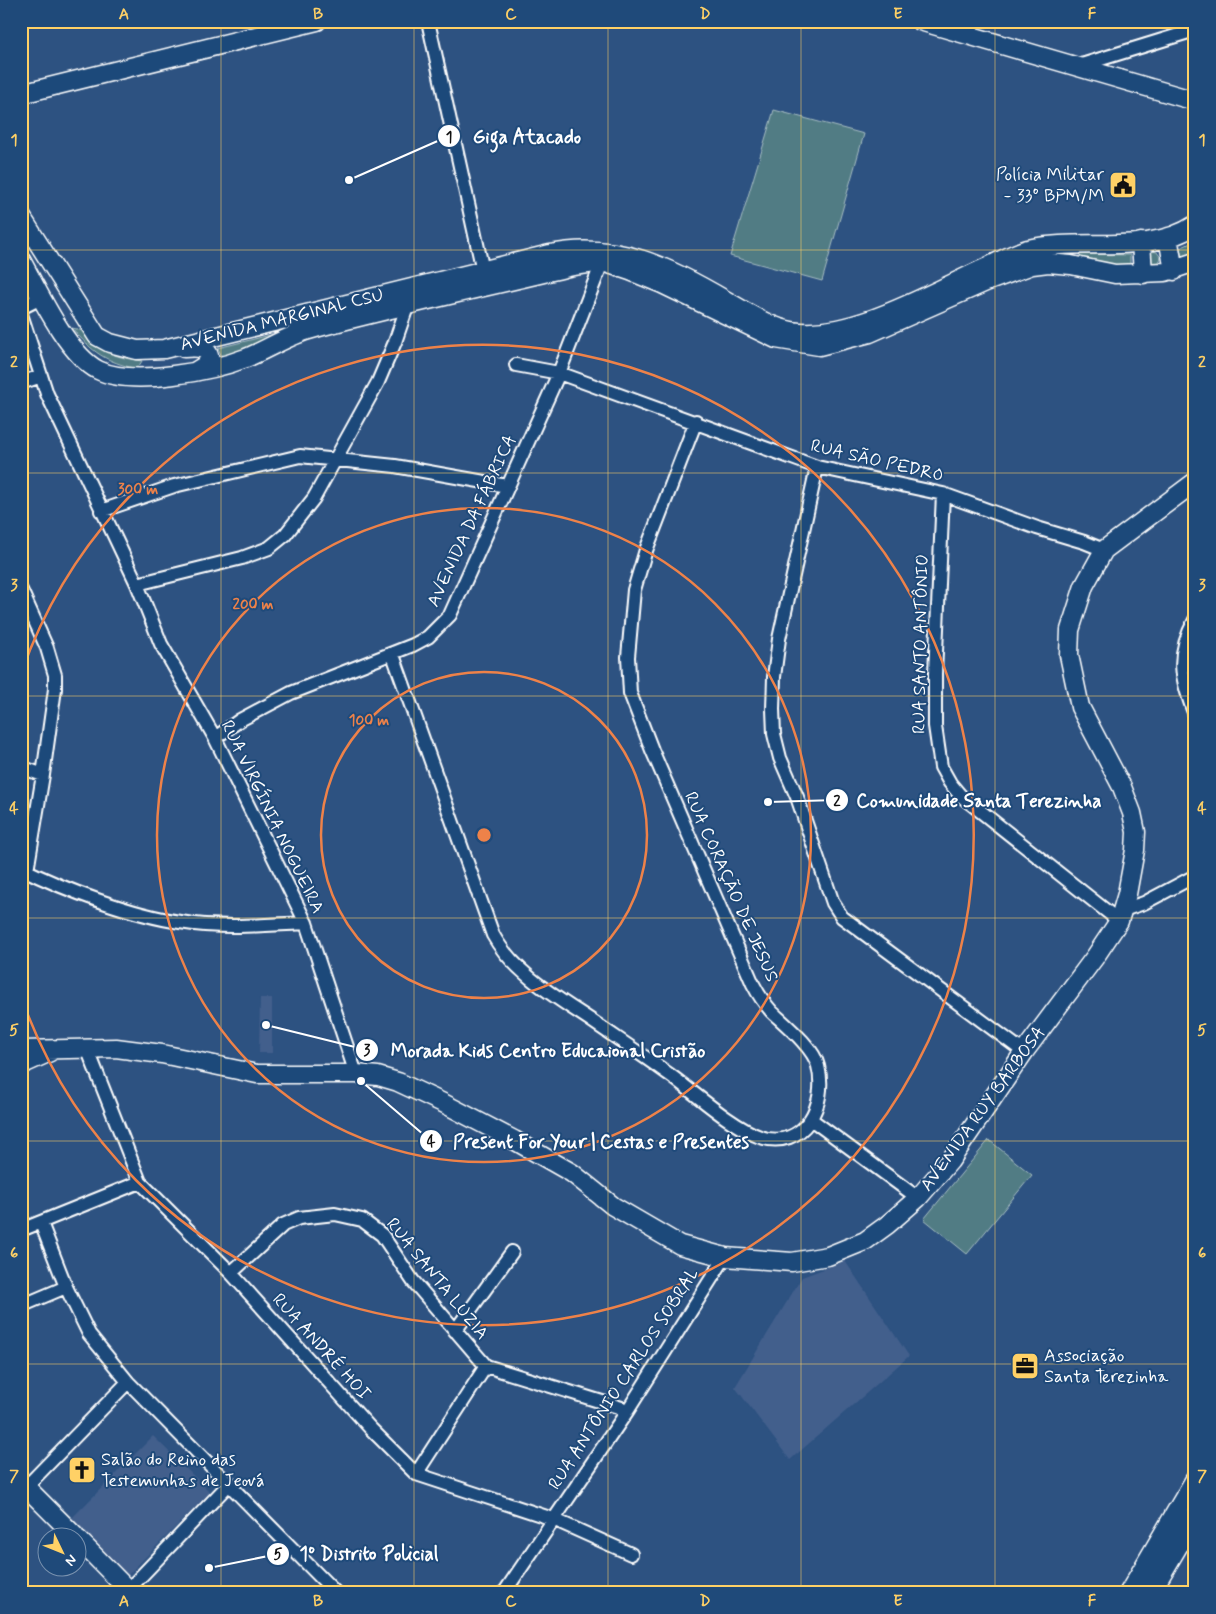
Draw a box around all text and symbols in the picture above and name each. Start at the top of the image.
text: A [119,4,129,25]
text: B [313,4,323,25]
text: C [505,4,517,25]
text: D [699,4,711,25]
text: E [893,4,903,25]
text: F [1088,4,1097,25]
callout: Giga Atacado [437,119,592,153]
text: Giga Atacado [473,125,581,153]
text: 1 [446,128,452,148]
text: 1 [10,130,18,151]
text: 1 [1198,130,1206,151]
place label: Polícia Militar - 33º BPM/M [996,163,1105,208]
public building icon: Polícia Militar - 33º BPM/M [1108,170,1138,200]
street label: AVENIDA MARGINAL CSU [178,283,386,357]
text: 2 [10,352,18,373]
text: 2 [1198,352,1206,373]
street label: AVENIDA DA FÁBRICA [422,431,522,611]
street label: RUA SÃO PEDRO [808,434,946,488]
text: 300 m [118,480,158,500]
street label: RUA SANTO ANTÔNIO [907,554,935,734]
text: 3 [10,575,18,596]
text: 3 [1198,575,1206,596]
text: 200 m [233,595,274,615]
text: 100 m [349,711,389,731]
street label: RUA VIRGÍNIA NOGUEIRA [215,716,329,918]
callout: Comunidade Santa Terezinha [825,783,1107,817]
street label: RUA CORAÇÃO DE JESUS [678,788,784,986]
text: Comunidade Santa Terezinha [856,789,1102,814]
text: 2 [833,792,841,812]
text: 4 [9,798,19,819]
text: 4 [1197,798,1207,819]
centre of rings [475,826,493,844]
text: 5 [9,1020,19,1041]
text: 5 [1197,1020,1207,1041]
street label: AVENIDA RUY BARBOSA [915,1022,1051,1196]
callout: Morada Kids Centro Educaional Cristão [355,1033,716,1067]
text: Morada Kids Centro Educaional Cristão [391,1039,705,1064]
text: 3 [364,1041,371,1061]
callout: Present For Your | Cestas e Presentes [419,1124,757,1158]
text: Present For Your | Cestas e Presentes [453,1130,750,1155]
text: 4 [427,1132,436,1152]
street label: RUA SANTA LUZIA [380,1213,494,1345]
text: 6 [10,1243,18,1264]
text: 6 [1198,1243,1206,1264]
street label: RUA ANTÔNIO CARLOS SOBRAL [543,1263,705,1495]
street label: RUA ANDRÉ HOI [266,1288,376,1406]
place label: Associação Santa Terezinha [1044,1344,1168,1389]
office icon: Associação Santa Terezinha [1010,1351,1040,1381]
place label: Salão do Reino das Testemunhas de Jeová [101,1448,264,1493]
church icon: Salão do Reino das Testemunhas de Jeová [67,1455,97,1485]
text: 7 [9,1466,19,1487]
text: 7 [1197,1466,1207,1487]
north arrow [38,1526,88,1576]
callout: 1º Distrito Policial [265,1537,447,1571]
text: 1º Distrito Policial [300,1542,439,1567]
text: 5 [273,1545,283,1565]
text: N [61,1551,81,1570]
text: A [119,1591,129,1612]
text: B [313,1591,323,1612]
text: C [505,1591,517,1612]
text: D [699,1591,711,1612]
text: E [893,1591,903,1612]
text: F [1088,1591,1097,1612]

